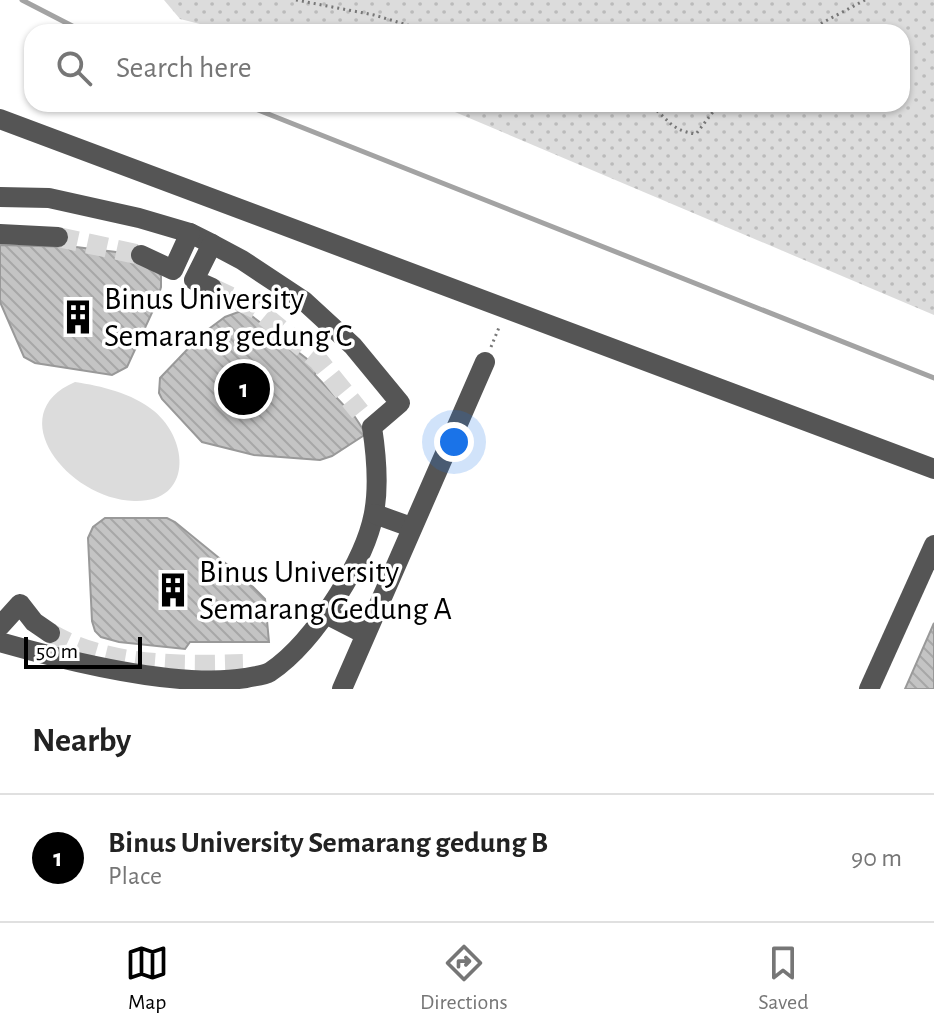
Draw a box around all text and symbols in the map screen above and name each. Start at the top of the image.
search box [24,24,910,112]
icon: search [52,46,96,90]
text: Search here [116,53,252,83]
place label: Binus University Semarang gedung C [104,283,352,352]
building icon: Binus University Semarang gedung C [59,298,97,336]
pin: 1 [218,359,270,419]
your location [434,422,474,462]
place label: Binus University Semarang Gedung A [199,556,452,625]
building icon: Binus University Semarang Gedung A [154,571,192,609]
scale bar [24,633,142,669]
text: 50 m [36,640,78,662]
text: Nearby [32,724,131,758]
text: Binus University Semarang gedung B [108,828,548,858]
text: 1 [53,845,63,871]
text: 90 m [851,845,902,871]
text: Place [108,863,162,889]
tab: Map [125,941,169,1015]
tab: Directions [420,941,508,1015]
tab: Saved [758,941,809,1015]

